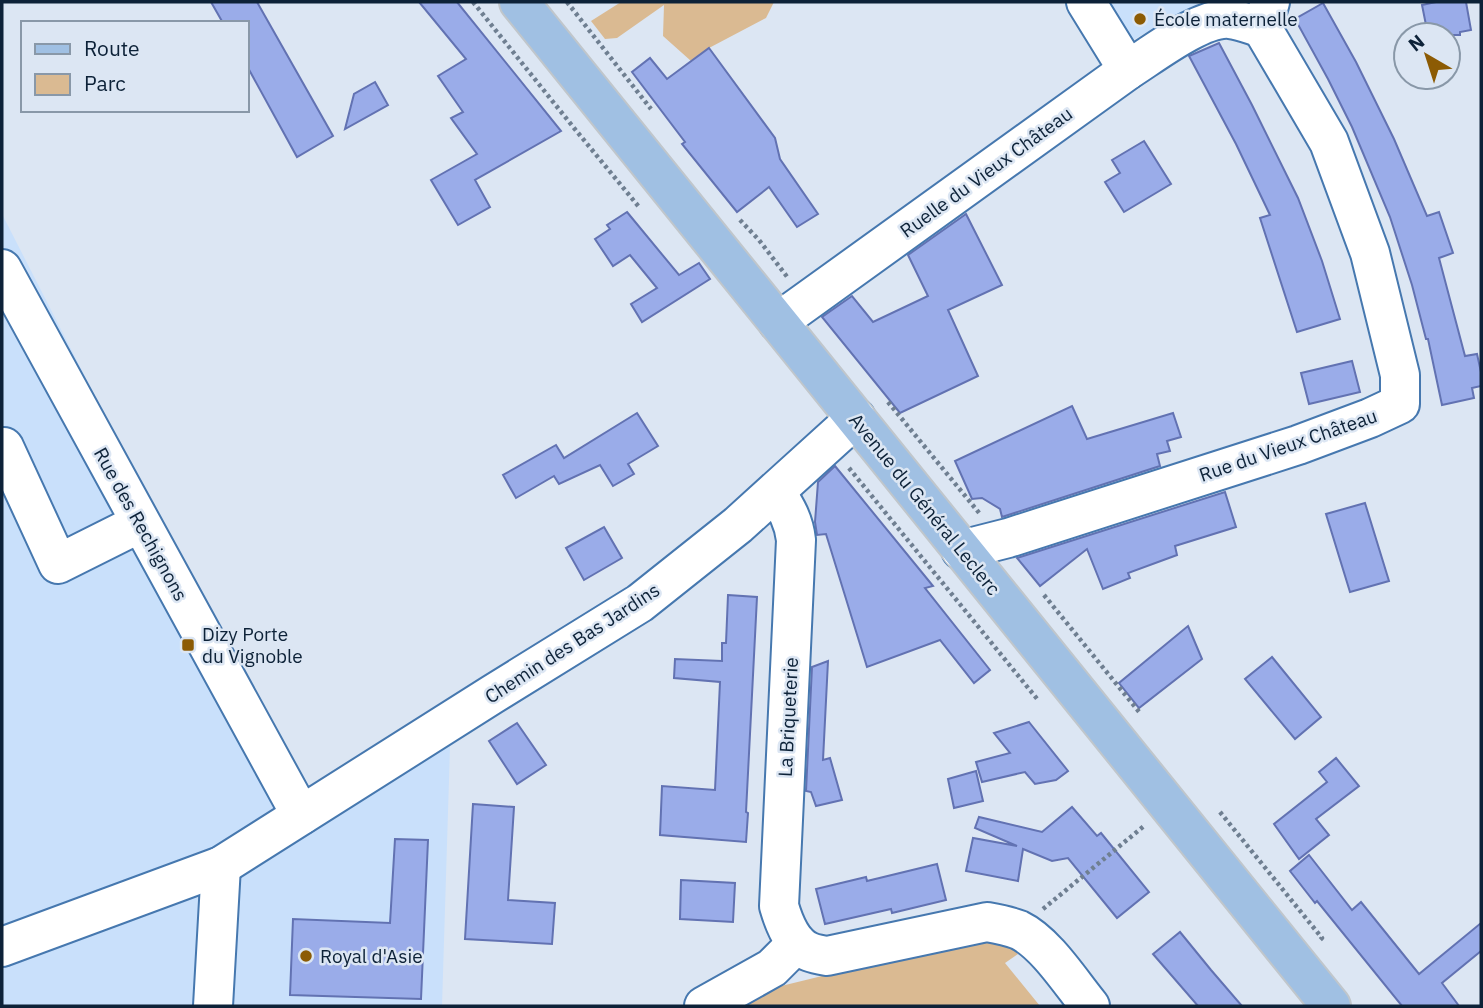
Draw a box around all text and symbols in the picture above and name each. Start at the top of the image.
place label: École maternelle [1154,7,1298,31]
marker: École maternelle [1132,11,1148,27]
legend [21,21,248,112]
north arrow [1392,21,1462,91]
text: N [1403,29,1429,56]
text: Route [84,34,140,62]
text: Parc [84,69,126,97]
street label: Ruelle du Vieux Château [895,101,1077,243]
street label: Rue du Vieux Château [1196,403,1380,487]
street label: Avenue du Général Leclerc [844,408,1006,600]
street label: Rue des Rechignons [89,443,193,605]
street label: Chemin des Bas Jardins [480,577,664,709]
place label: Dizy Porte du Vignoble [202,622,303,668]
marker: Dizy Porte du Vignoble [180,637,196,653]
street label: La Briqueterie [773,657,803,777]
place label: Royal d'Asie [320,944,423,968]
marker: Royal d'Asie [298,948,314,964]

